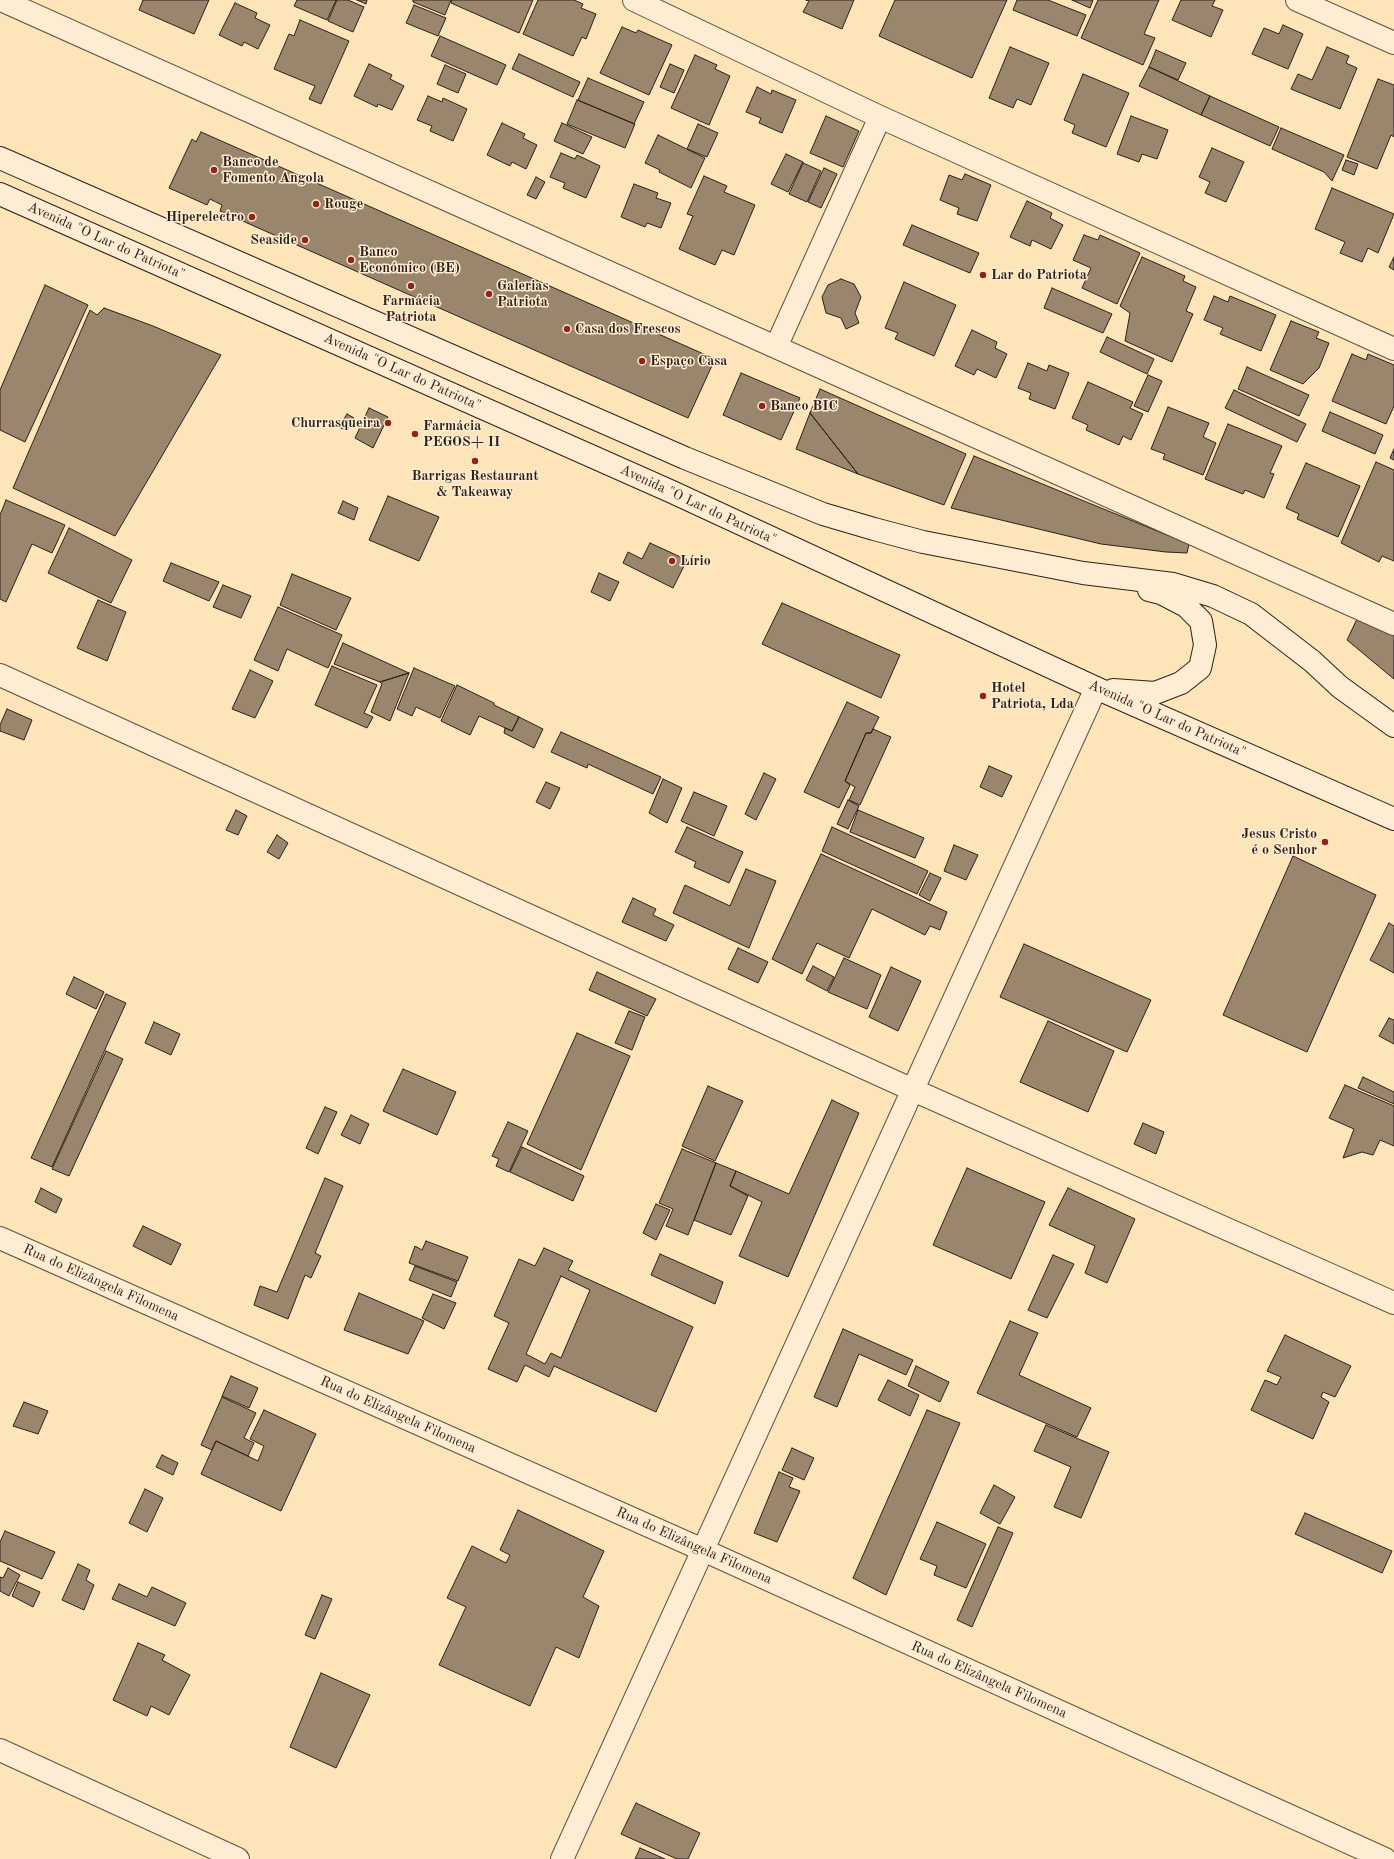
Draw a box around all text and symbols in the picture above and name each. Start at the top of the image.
place label: Banco de Fomento Angola [222,154,324,186]
marker: Banco de Fomento Angola [209,165,219,175]
place label: Rouge [324,196,363,212]
street label: Avenida "O Lar do Patriota" [25,199,187,283]
marker: Rouge [311,199,321,209]
place label: Hiperelectro [166,209,244,225]
marker: Hiperelectro [247,212,257,222]
place label: Seaside [250,232,297,248]
marker: Seaside [300,235,310,245]
place label: Banco Económico (BE) [359,244,460,276]
marker: Banco Económico (BE) [346,255,356,265]
place label: Lar do Patriota [991,267,1087,283]
marker: Lar do Patriota [978,270,988,280]
place label: Galerias Patriota [497,278,548,310]
marker: Farmácia Patriota [406,281,416,291]
marker: Galerias Patriota [484,289,494,299]
place label: Farmácia Patriota [382,293,440,326]
place label: Casa dos Frescos [575,321,681,337]
marker: Casa dos Frescos [562,324,572,334]
street label: Avenida "O Lar do Patriota" [321,330,483,414]
place label: Espaço Casa [650,353,727,369]
marker: Espaço Casa [637,356,647,366]
place label: Banco BIC [770,398,838,414]
marker: Banco BIC [757,401,767,411]
place label: Churrasqueira [291,415,380,431]
marker: Churrasqueira [383,418,393,428]
place label: Farmácia PEGOS+ II [423,418,500,450]
marker: Farmácia PEGOS+ II [410,429,420,439]
marker: Barrigas Restaurant & Takeaway [470,456,480,466]
street label: Avenida "O Lar do Patriota" [617,461,779,549]
place label: Barrigas Restaurant & Takeaway [412,468,538,500]
place label: Lírio [680,553,711,569]
marker: Lírio [667,556,677,566]
street label: Avenida "O Lar do Patriota" [1086,677,1248,761]
place label: Hotel Patriota, Lda [991,680,1074,712]
marker: Hotel Patriota, Lda [978,691,988,701]
place label: Jesus Cristo é o Senhor [1242,826,1317,858]
marker: Jesus Cristo é o Senhor [1320,837,1330,847]
street label: Rua do Elizângela Filomena [20,1241,182,1325]
street label: Rua do Elizângela Filomena [317,1373,479,1457]
street label: Rua do Elizângela Filomena [613,1504,775,1588]
street label: Rua do Elizângela Filomena [908,1638,1070,1722]

